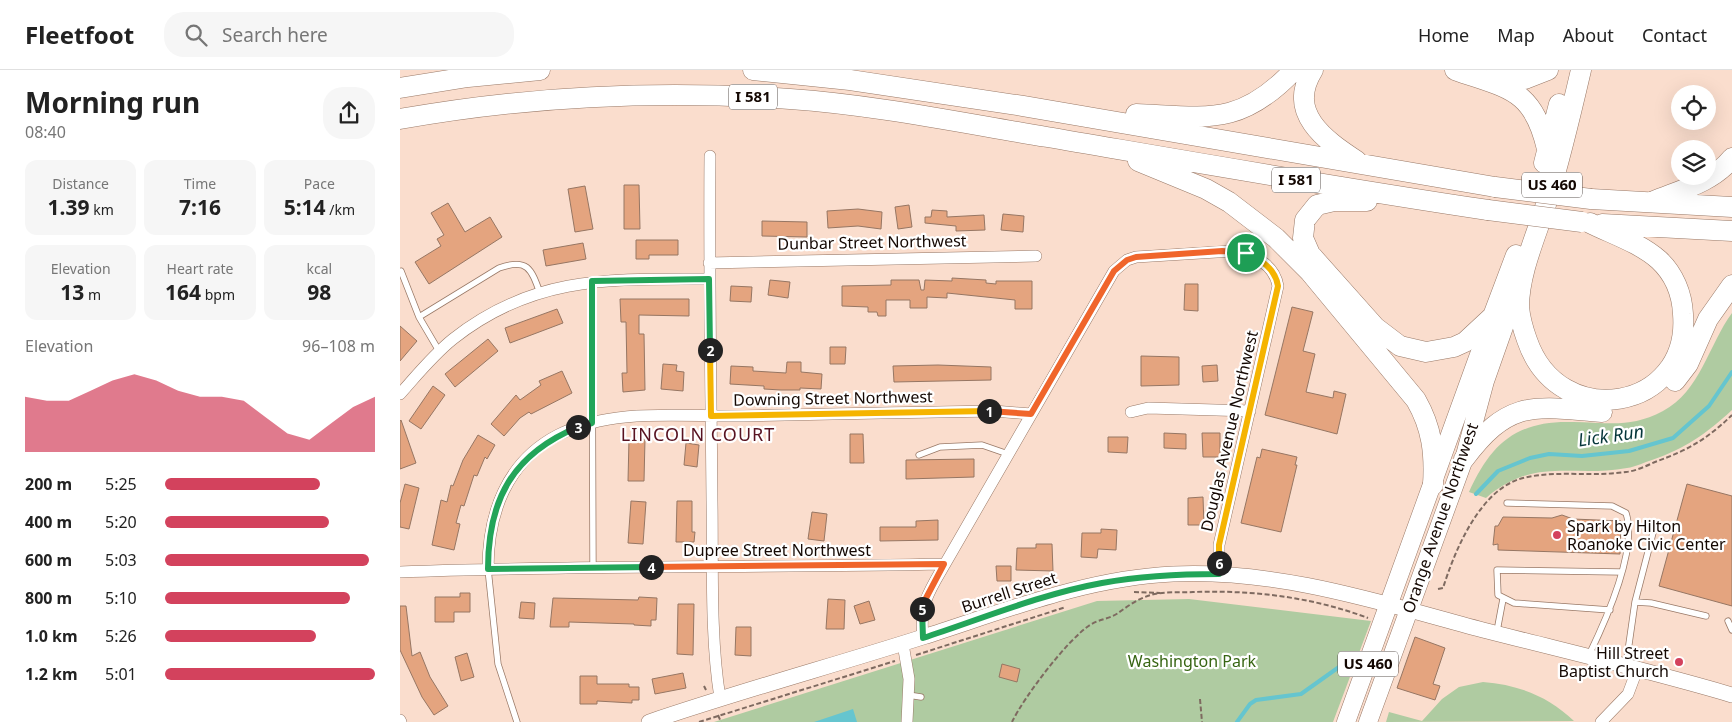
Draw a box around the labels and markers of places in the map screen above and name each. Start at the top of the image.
pin [1225,232,1267,274]
pin: 2 [698,338,722,362]
pin: 1 [976,398,1002,424]
pin: 3 [566,414,590,440]
place label: Spark by Hilton Roanoke Civic Center [1567,515,1726,555]
marker: Spark by Hilton Roanoke Civic Center [1551,529,1563,541]
pin: 6 [1206,550,1232,576]
pin: 4 [638,554,664,580]
pin: 5 [910,596,934,622]
place label: Hill Street Baptist Church [1559,642,1669,682]
marker: Hill Street Baptist Church [1673,656,1685,668]

